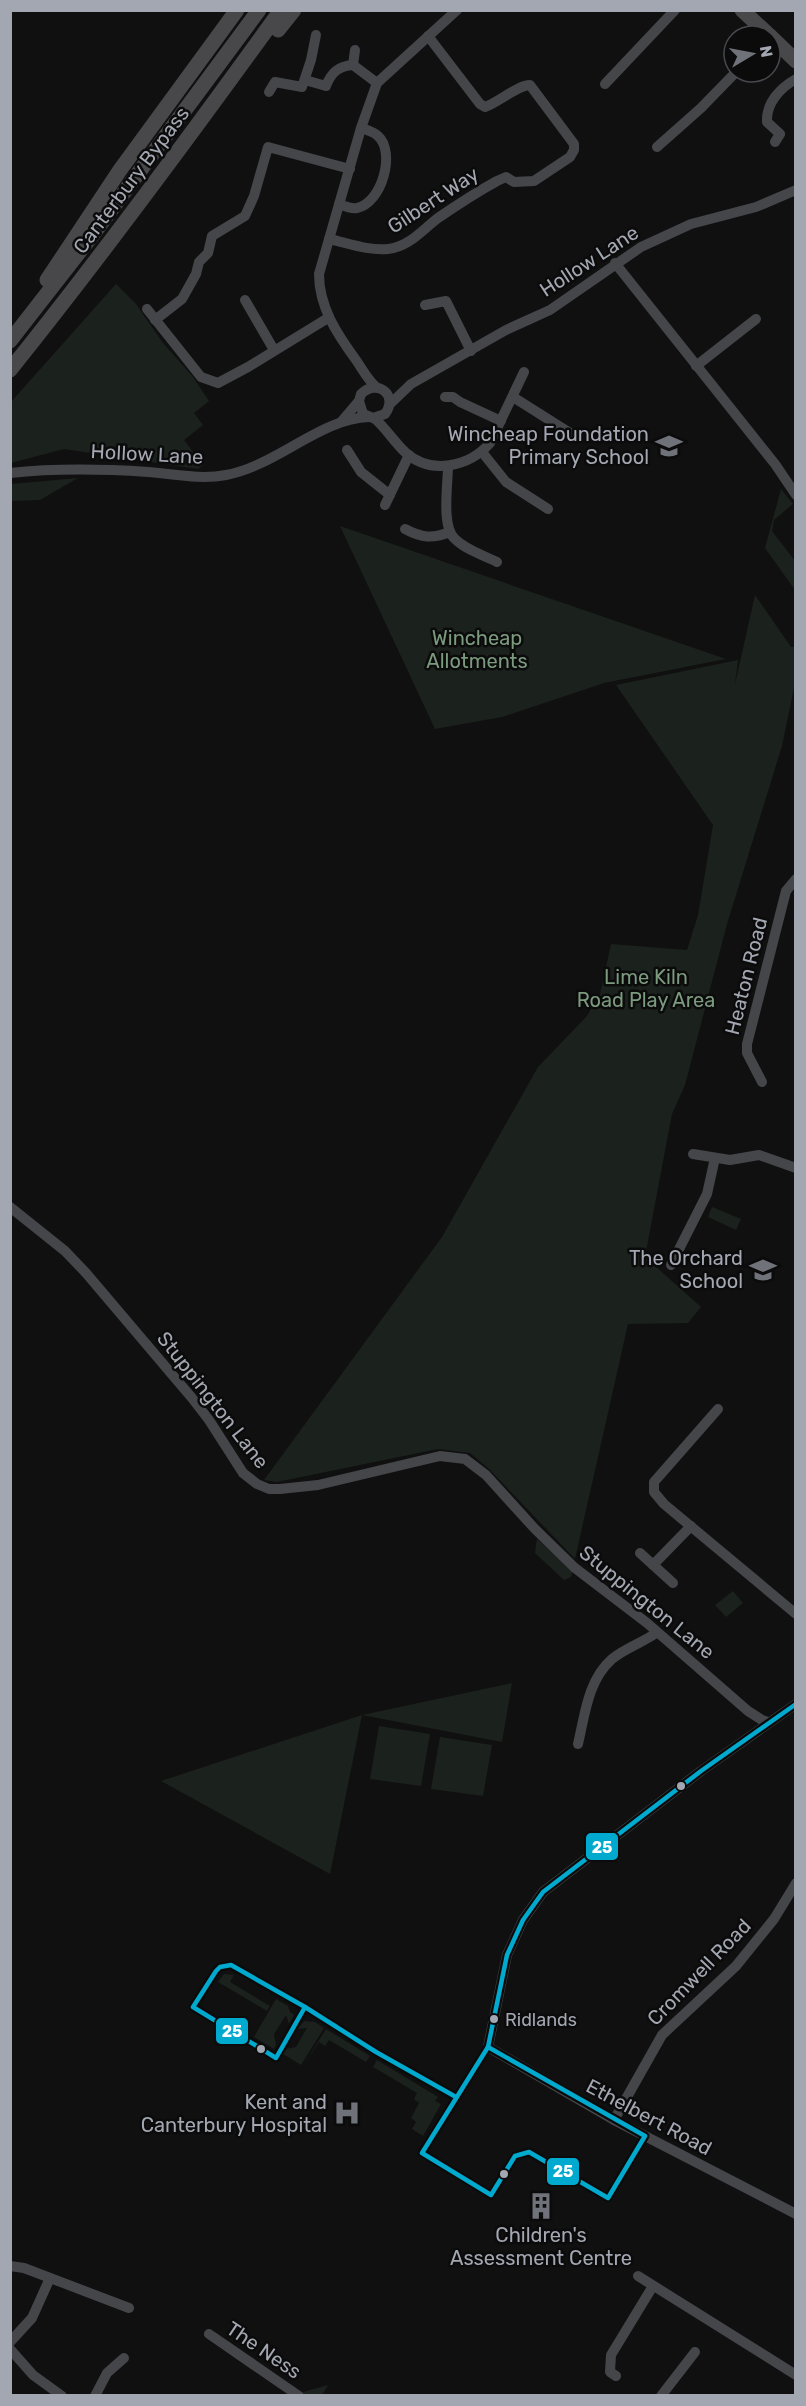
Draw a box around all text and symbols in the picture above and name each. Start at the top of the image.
north arrow [722,24,782,84]
text: N [756,44,777,59]
street label: Canterbury Bypass [68,102,194,258]
street label: Gilbert Way [383,162,483,238]
street label: Hollow Lane [535,220,643,302]
place label: Wincheap Foundation Primary School [448,422,649,469]
school or university icon: Wincheap Foundation Primary School [654,431,684,461]
street label: Hollow Lane [90,439,204,469]
park label: Wincheap Allotments [426,626,528,673]
street label: Heaton Road [720,915,772,1037]
park label: Lime Kiln Road Play Area [577,965,715,1012]
place label: The Orchard School [629,1246,743,1293]
school or university icon: The Orchard School [748,1255,778,1285]
street label: Stuppington Lane [152,1327,274,1473]
street label: Stuppington Lane [575,1540,719,1664]
unlabelled marker [675,1780,687,1792]
line badge: 25 [585,1832,619,1861]
text: 25 [592,1838,612,1857]
street label: Cromwell Road [642,1914,756,2030]
place label: Ridlands [505,2009,577,2031]
marker: Ridlands [488,2013,500,2025]
line badge: 25 [215,2017,249,2045]
text: 25 [222,2022,242,2041]
unlabelled marker [255,2043,267,2055]
street label: Ethelbert Road [582,2074,716,2160]
place label: Kent and Canterbury Hospital [141,2090,327,2137]
hospital icon: Kent and Canterbury Hospital [332,2098,362,2128]
line badge: 25 [546,2157,580,2186]
text: 25 [553,2162,573,2181]
unlabelled marker [498,2168,510,2180]
building icon: Children's Assessment Centre [526,2191,556,2221]
place label: Children's Assessment Centre [450,2223,632,2270]
street label: The Ness [222,2316,306,2384]

